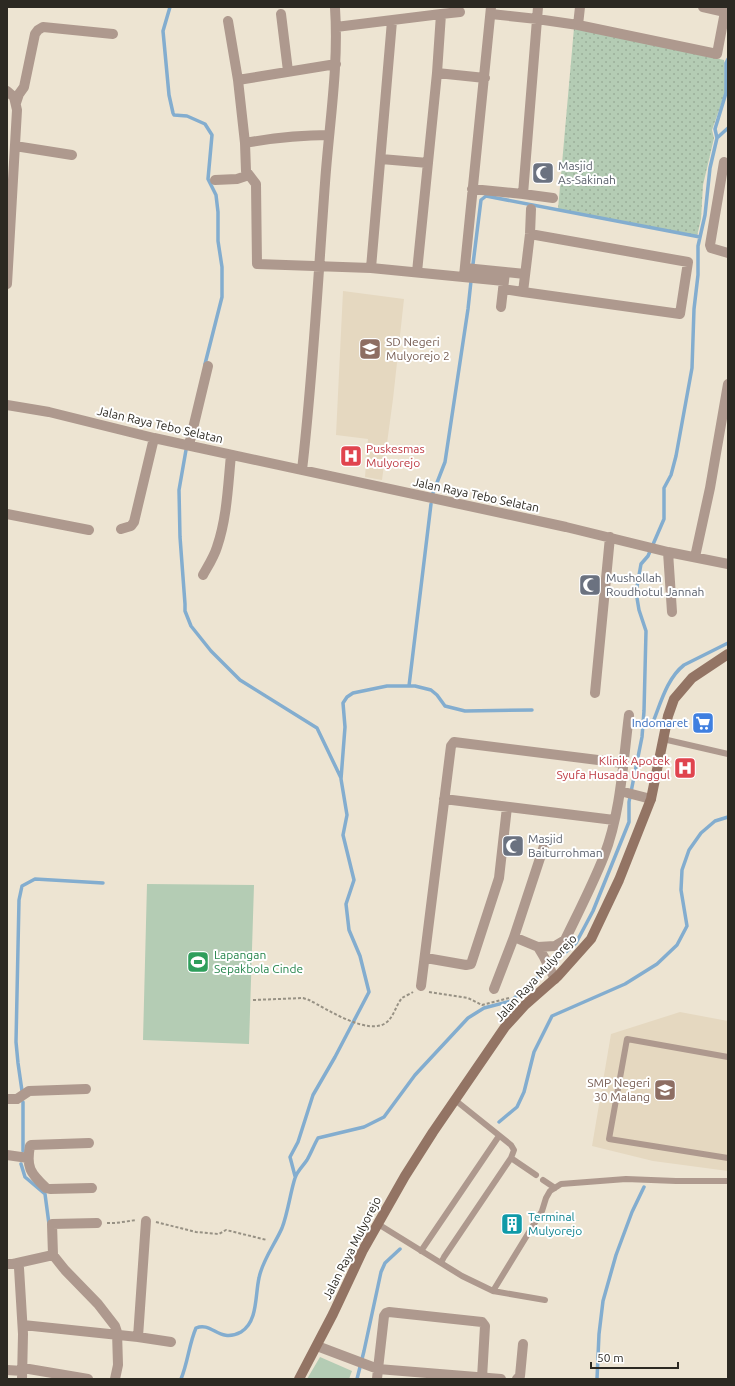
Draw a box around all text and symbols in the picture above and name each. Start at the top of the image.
place label: Masjid As-Sakinah [558,159,616,186]
mosque icon: Masjid As-Sakinah [530,160,556,186]
place label: SD Negeri Mulyorejo 2 [386,335,450,362]
school or university icon: SD Negeri Mulyorejo 2 [357,336,383,362]
street label: Jalan Raya Tebo Selatan [96,404,224,445]
place label: Puskesmas Mulyorejo [366,442,425,469]
hospital icon: Puskesmas Mulyorejo [338,443,364,469]
street label: Jalan Raya Tebo Selatan [412,475,540,514]
place label: Mushollah Roudhotul Jannah [606,571,704,598]
mosque icon: Mushollah Roudhotul Jannah [577,572,603,598]
supermarket icon: Indomaret [690,710,716,736]
place label: Indomaret [632,716,688,729]
place label: Klinik Apotek Syufa Husada Unggul [556,754,670,781]
hospital icon: Klinik Apotek Syufa Husada Unggul [672,755,698,781]
place label: Masjid Baiturrohman [528,832,603,859]
mosque icon: Masjid Baiturrohman [500,833,526,859]
street label: Jalan Raya Mulyorejo [492,932,579,1024]
place label: Lapangan Sepakbola Cinde [214,948,303,975]
sports icon: Lapangan Sepakbola Cinde [185,949,211,975]
place label: SMP Negeri 30 Malang [587,1076,650,1103]
school or university icon: SMP Negeri 30 Malang [652,1077,678,1103]
street label: Jalan Raya Mulyorejo [320,1194,383,1301]
place label: Terminal Mulyorejo [528,1210,582,1237]
building icon: Terminal Mulyorejo [499,1211,525,1237]
scale bar [591,1344,678,1370]
text: 50 m [597,1351,624,1364]

